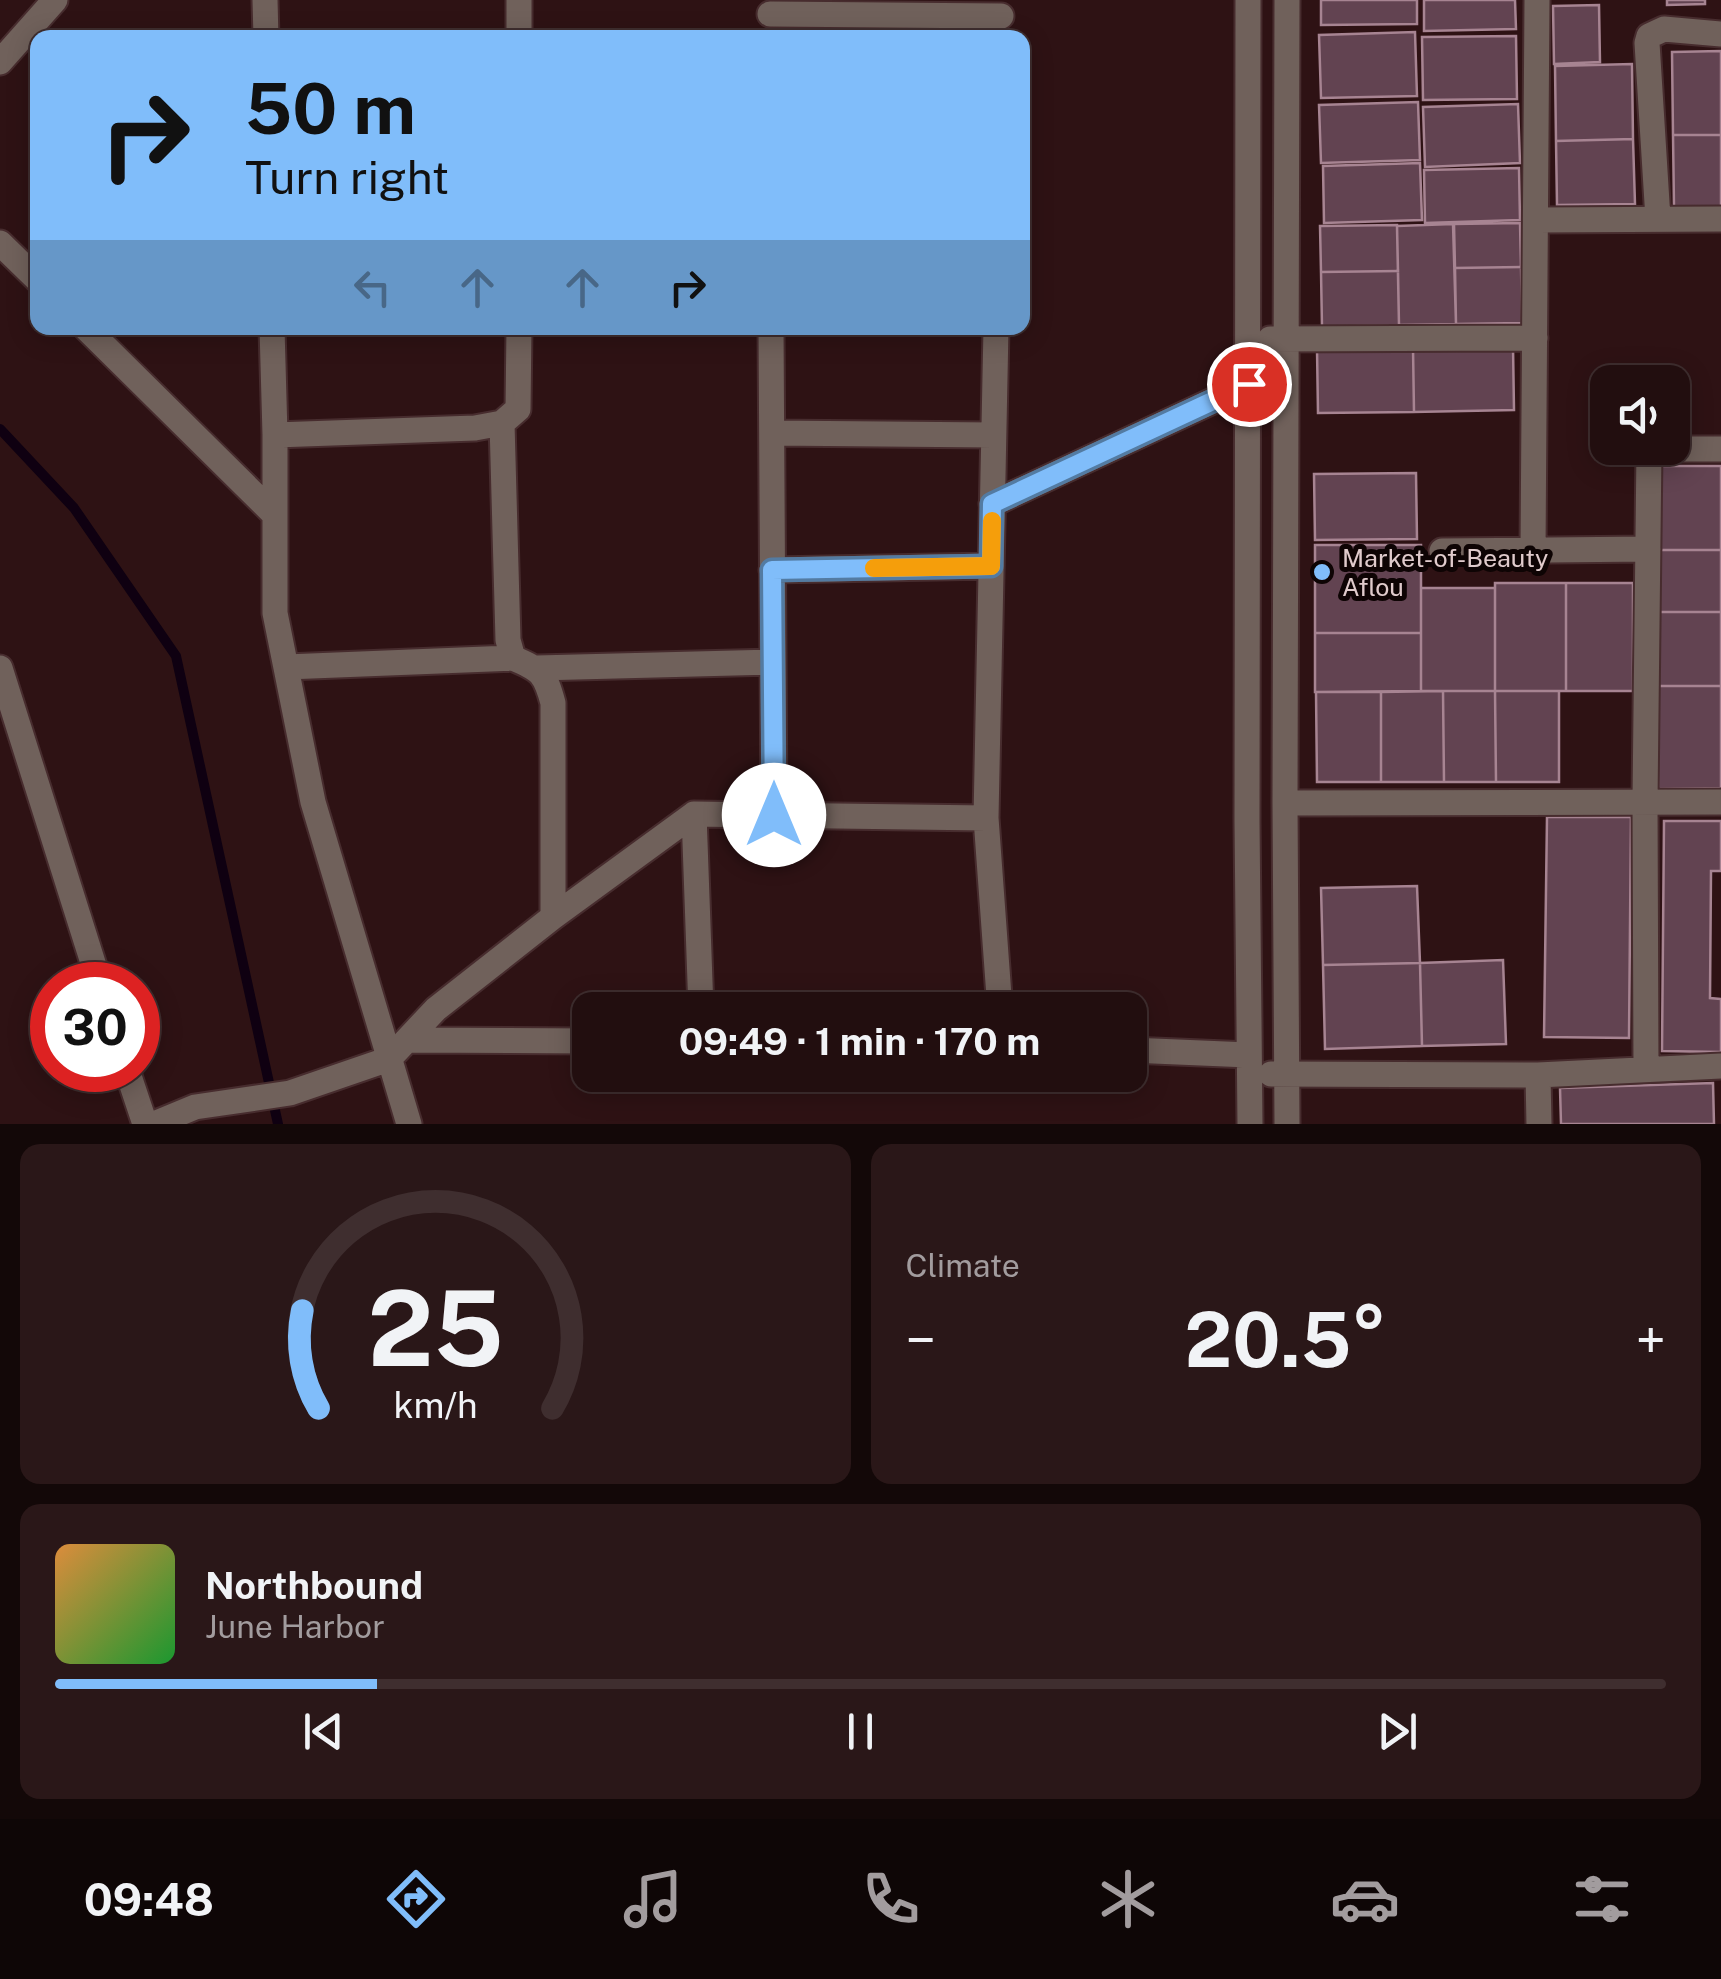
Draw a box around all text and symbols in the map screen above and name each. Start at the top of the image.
text: 50 m [245,67,416,150]
icon: right [80,70,210,200]
text: Turn right [245,151,449,204]
icon: left [345,260,400,315]
icon: ahead [450,260,505,315]
icon: ahead [555,260,610,315]
icon: right [660,260,715,315]
pin [1207,342,1292,427]
icon: arrive [1222,357,1277,412]
map controls [1590,365,1690,465]
button: sound [1590,365,1690,465]
place label: Market-of-Beauty Aflou [1342,543,1548,602]
marker: Market-of-Beauty Aflou [1311,561,1333,583]
position arrow [722,763,826,867]
speed limit sign: 30 [30,962,160,1092]
text: 09:49 · 1 min · 170 m [679,1019,1040,1064]
text: Climate [906,1247,1020,1284]
text: 25 [367,1267,503,1389]
text: 20.5° [1185,1296,1387,1384]
text: − [906,1308,936,1372]
text: + [1635,1308,1666,1372]
text: km/h [393,1384,477,1426]
text: Northbound [205,1563,423,1608]
text: June Harbor [205,1608,385,1645]
icon: previous [296,1704,351,1759]
icon: pause [833,1704,888,1759]
icon: next [1370,1704,1425,1759]
icon: directions [381,1864,451,1934]
icon: music [618,1864,688,1934]
icon: phone [856,1864,926,1934]
icon: climate [1093,1864,1163,1934]
icon: car [1330,1864,1400,1934]
icon: filters [1567,1864,1637,1934]
text: 09:48 [84,1873,214,1926]

